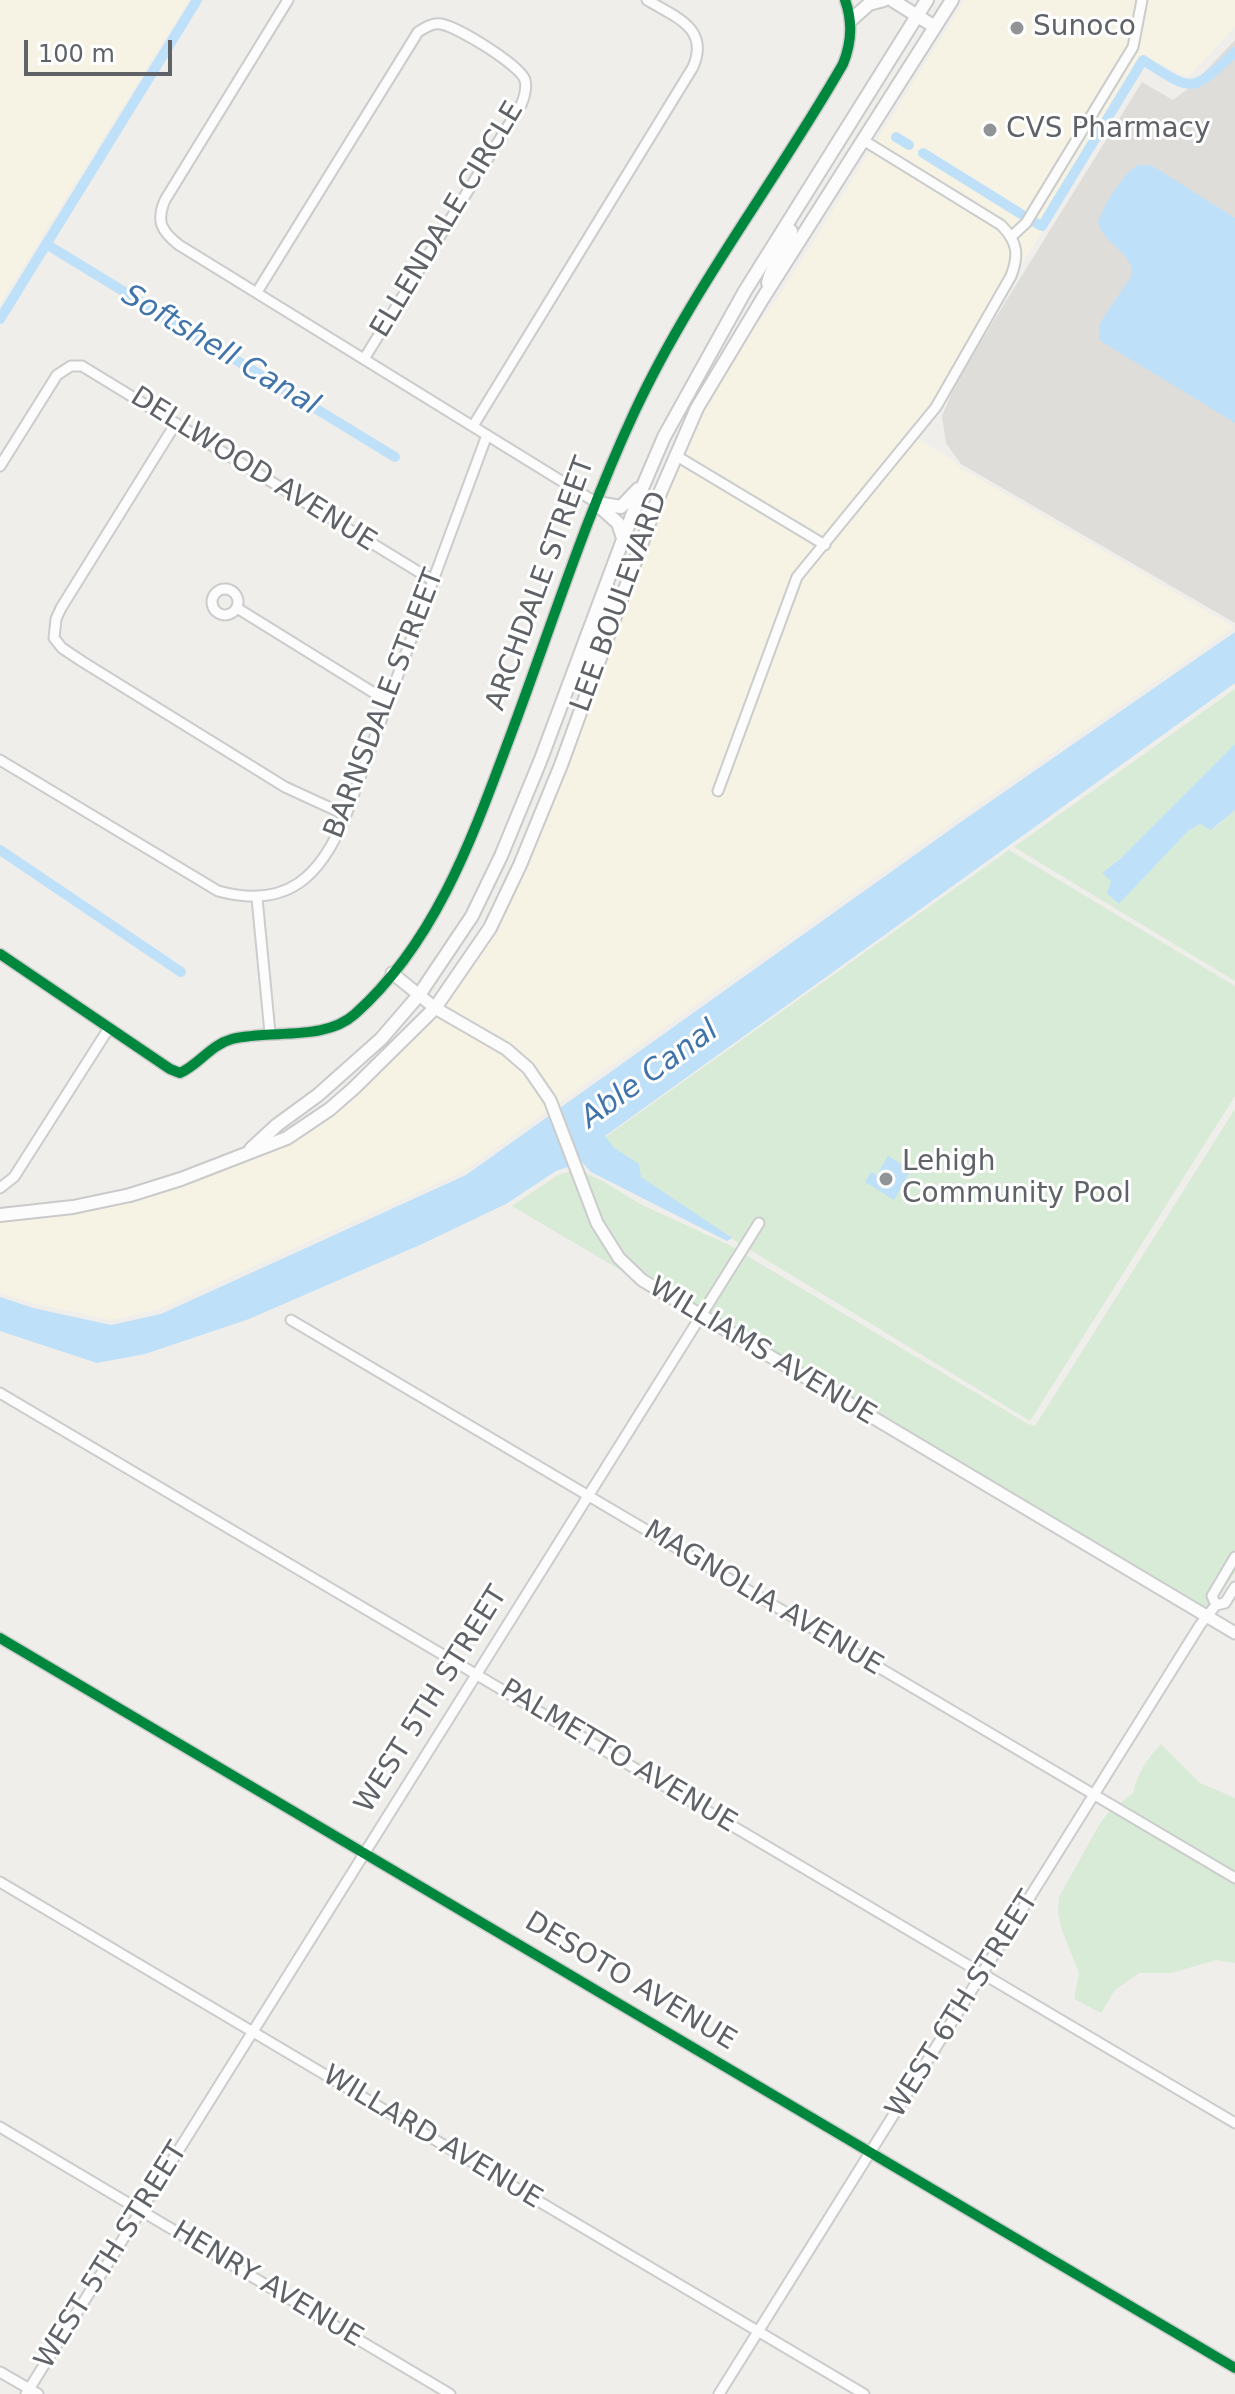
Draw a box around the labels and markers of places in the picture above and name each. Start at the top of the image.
place label: Sunoco [1033,11,1136,45]
marker: Sunoco [1008,19,1026,37]
place label: CVS Pharmacy [1006,113,1211,147]
marker: CVS Pharmacy [981,121,999,139]
place label: Lehigh Community Pool [902,1146,1131,1212]
marker: Lehigh Community Pool [877,1170,895,1188]

